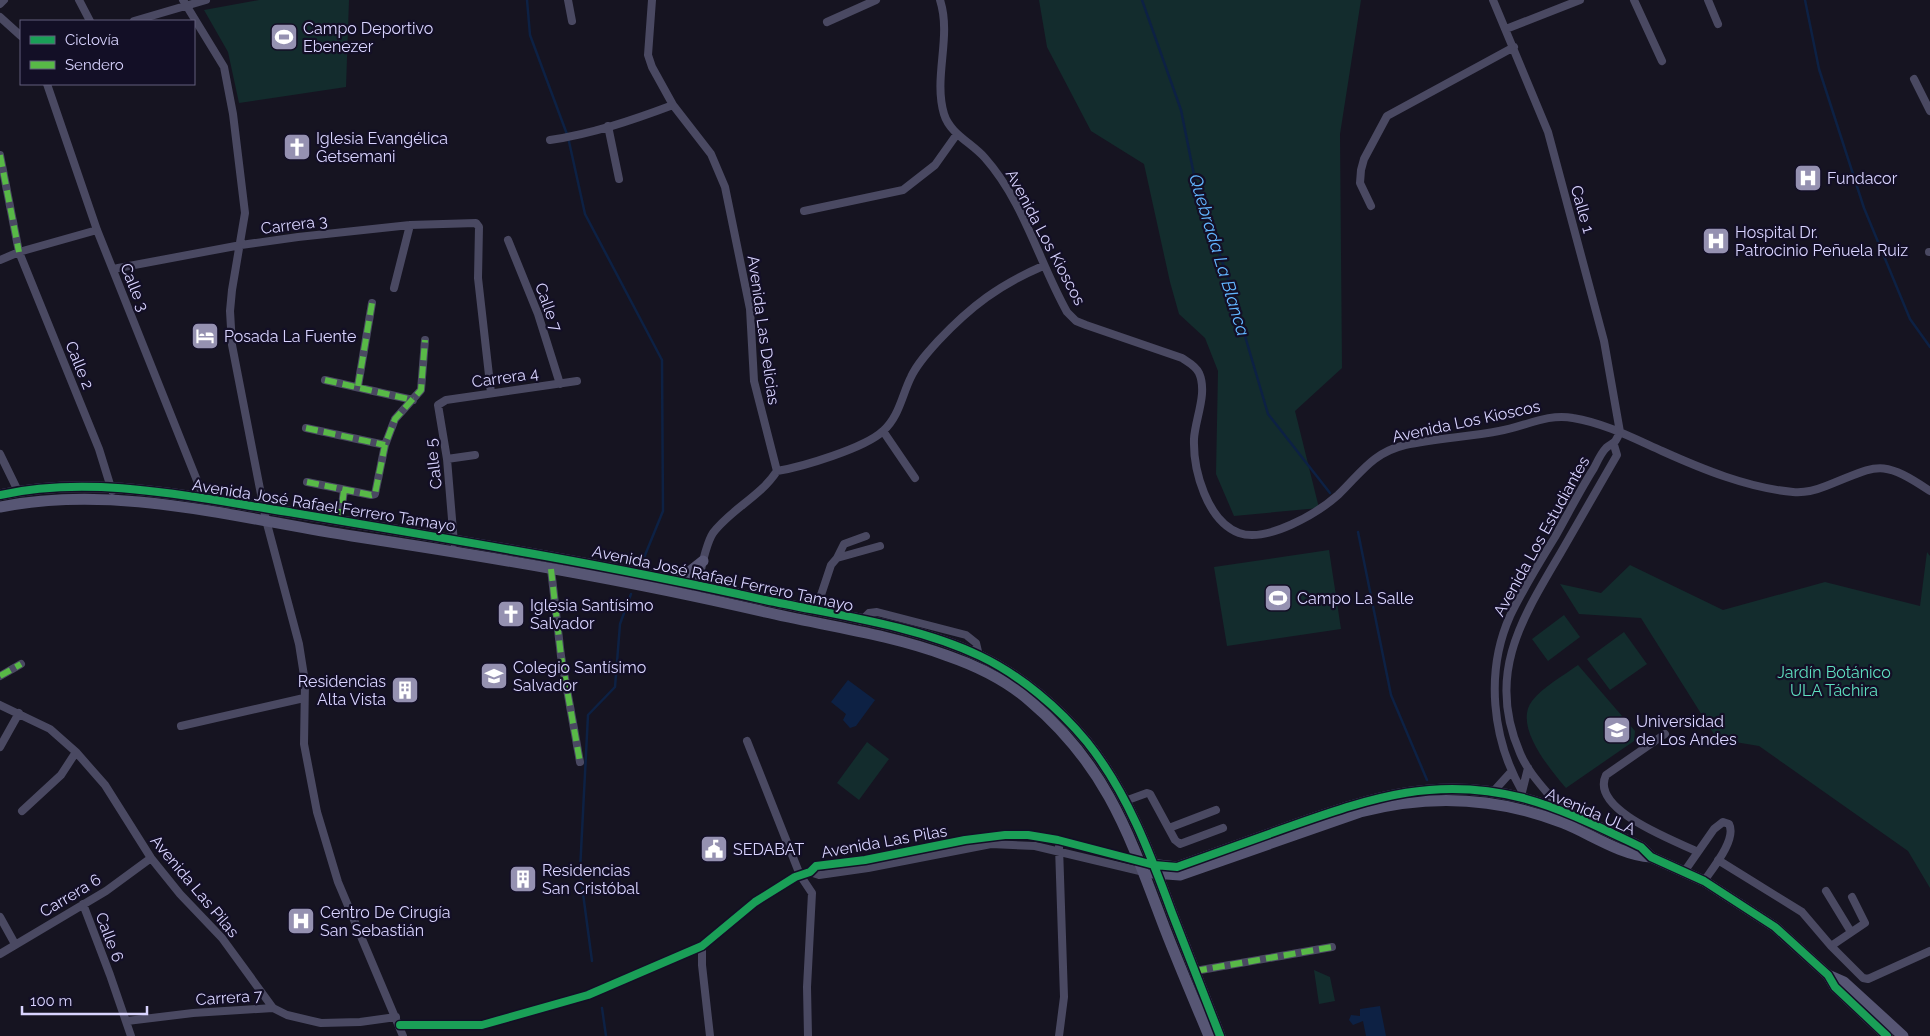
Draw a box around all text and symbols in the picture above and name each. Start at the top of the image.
place label: Campo Deportivo Ebenezer [303,19,433,56]
legend [20,20,195,85]
sports icon: Campo Deportivo Ebenezer [269,22,299,52]
text: Ciclovía [65,31,119,49]
text: Sendero [65,56,124,74]
place label: Iglesia Evangélica Getsemani [316,129,448,166]
church icon: Iglesia Evangélica Getsemani [282,132,312,162]
hospital icon: Fundacor [1793,163,1823,193]
street label: Avenida Los Kioscos [1002,166,1090,309]
place label: Fundacor [1827,169,1898,188]
water label: Quebrada La Blanca [1185,171,1254,339]
street label: Calle 1 [1567,183,1598,235]
street label: Carrera 3 [260,211,328,238]
place label: Hospital Dr. Patrocinio Peñuela Ruiz [1735,223,1908,260]
hospital icon: Hospital Dr. Patrocinio Peñuela Ruiz [1701,226,1731,256]
street label: Avenida Las Delicias [744,254,783,406]
street label: Calle 3 [116,260,153,314]
street label: Calle 7 [531,280,566,335]
hotel icon: Posada La Fuente [190,321,220,351]
place label: Posada La Fuente [224,327,356,346]
street label: Calle 2 [61,338,98,392]
street label: Carrera 4 [470,363,540,392]
street label: Avenida Los Kioscos [1390,396,1542,446]
street label: Calle 5 [421,437,446,490]
street label: Avenida Los Estudiantes [1489,453,1594,620]
street label: Avenida José Rafael Ferrero Tamayo [191,475,457,536]
street label: Avenida José Rafael Ferrero Tamayo [591,541,855,616]
sports icon: Campo La Salle [1263,583,1293,613]
place label: Campo La Salle [1297,589,1414,608]
place label: Iglesia Santísimo Salvador [530,596,653,633]
church icon: Iglesia Santísimo Salvador [496,599,526,629]
place label: Colegio Santísimo Salvador [513,658,646,695]
school or university icon: Colegio Santísimo Salvador [479,661,509,691]
park label: Jardín Botánico ULA Táchira [1777,663,1891,700]
place label: Residencias Alta Vista [298,672,386,709]
building icon: Residencias Alta Vista [390,675,420,705]
place label: Universidad de Los Andes [1636,712,1737,749]
school or university icon: Universidad de Los Andes [1602,715,1632,745]
street label: Avenida ULA [1543,784,1639,839]
street label: Avenida Las Pilas [820,821,949,862]
street label: Avenida Las Pilas [146,831,243,942]
public building icon: SEDABAT [699,834,729,864]
place label: SEDABAT [733,840,804,859]
place label: Residencias San Cristóbal [542,861,640,898]
building icon: Residencias San Cristóbal [508,864,538,894]
street label: Carrera 6 [36,870,104,921]
place label: Centro De Cirugía San Sebastián [320,903,451,940]
hospital icon: Centro De Cirugía San Sebastián [286,906,316,936]
street label: Calle 6 [91,910,128,965]
scale bar [22,984,148,1016]
street label: Carrera 7 [195,986,264,1009]
text: 100 m [30,992,72,1010]

